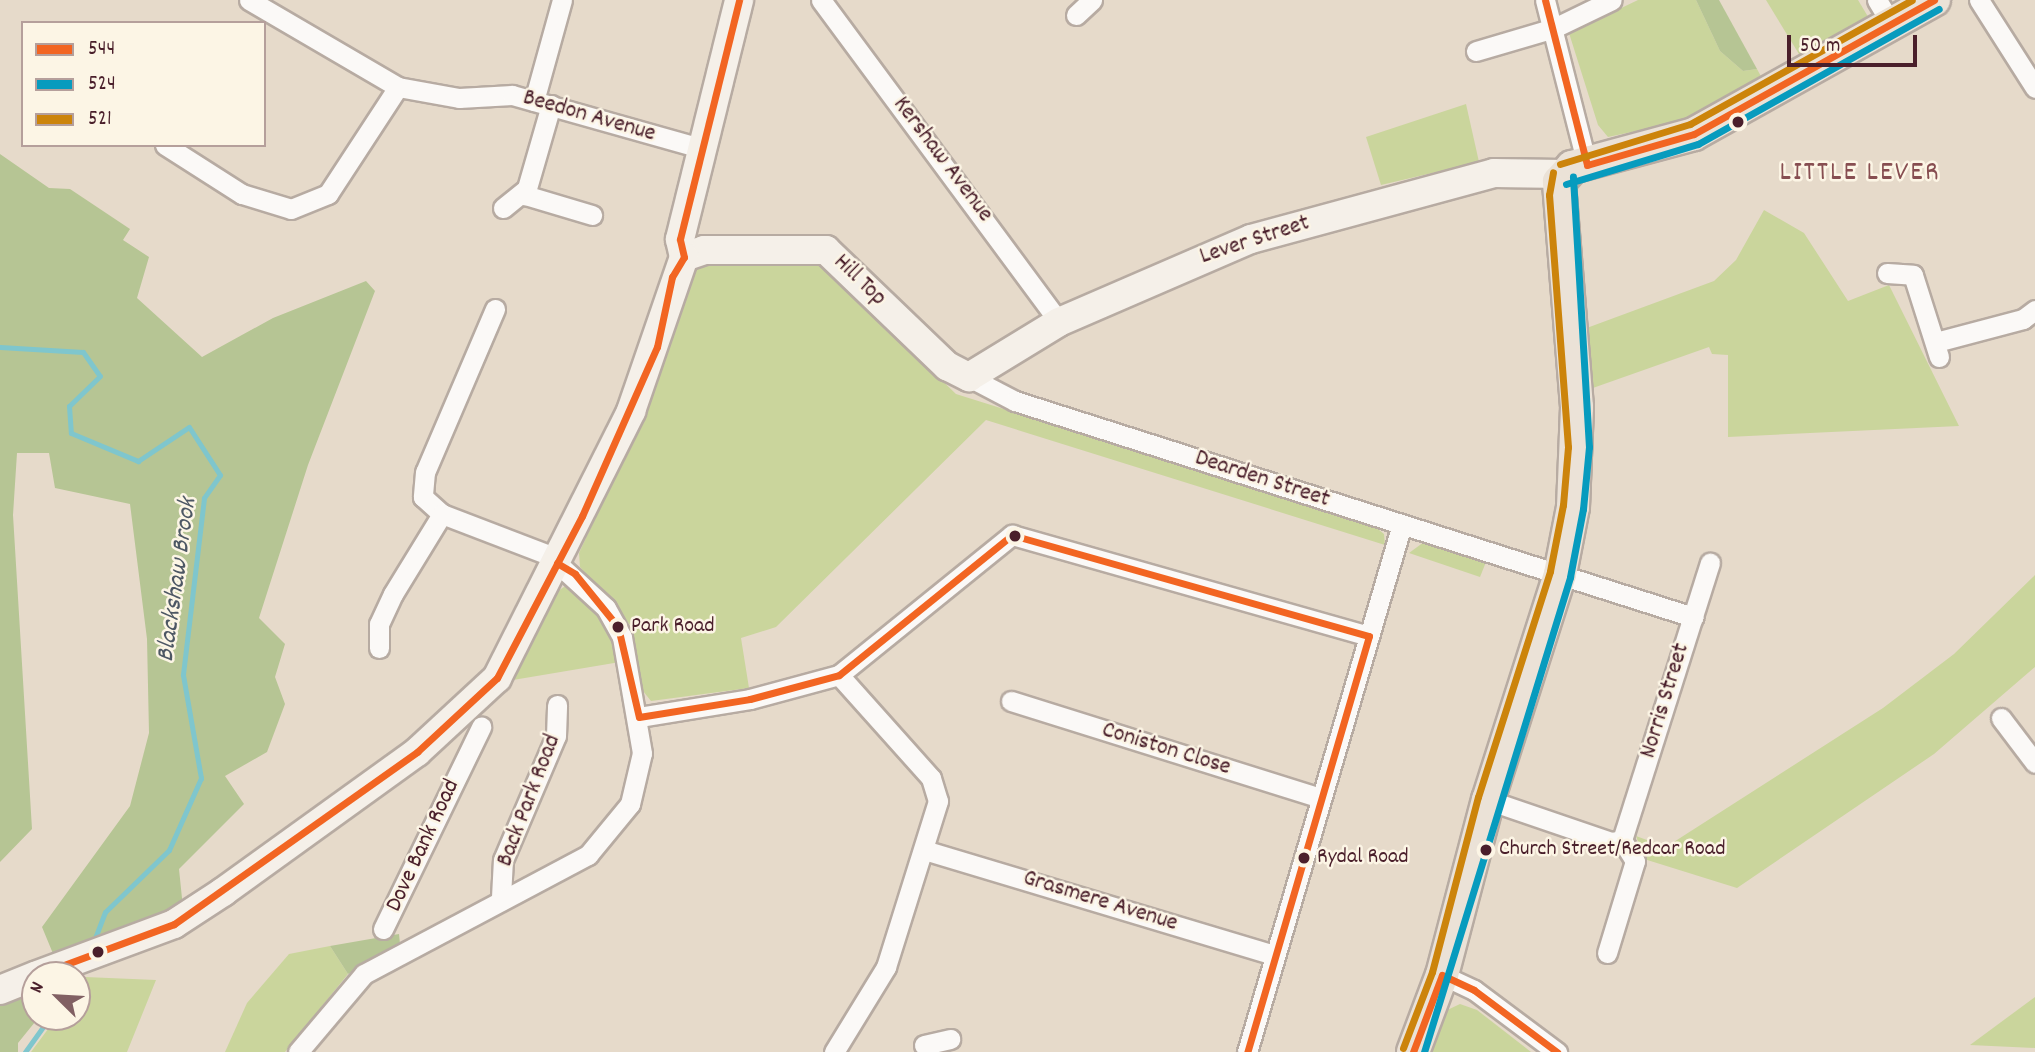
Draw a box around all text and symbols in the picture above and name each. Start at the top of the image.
legend [21,21,266,147]
scale bar [1790,21,1920,65]
text: 50 m [1800,32,1840,62]
text: 544 [88,35,115,65]
text: 524 [88,70,116,100]
street label: Beedon Avenue [519,84,659,150]
street label: Kershaw Avenue [886,92,998,228]
text: 521 [88,105,112,135]
unlabelled marker [1731,115,1745,129]
district label: LITTLE LEVER [1781,157,1939,191]
street label: Lever Street [1196,210,1314,272]
street label: Hill Top [826,249,892,313]
street label: Dearden Street [1191,445,1333,515]
water label: Blackshaw Brook [151,496,205,664]
unlabelled marker [1008,529,1022,543]
place label: Park Road [631,614,715,640]
marker: Park Road [611,620,625,634]
street label: Norris Street [1635,640,1697,762]
street label: Coniston Close [1098,717,1234,783]
street label: Back Park Road [492,731,568,871]
street label: Dove Bank Road [381,775,467,917]
place label: Church Street/Redcar Road [1499,837,1725,863]
marker: Church Street/Redcar Road [1479,843,1493,857]
place label: Rydal Road [1317,845,1409,871]
marker: Rydal Road [1297,851,1311,865]
street label: Grasmere Avenue [1019,865,1181,939]
unlabelled marker [91,945,105,959]
north arrow [21,961,91,1031]
text: N [24,978,52,998]

